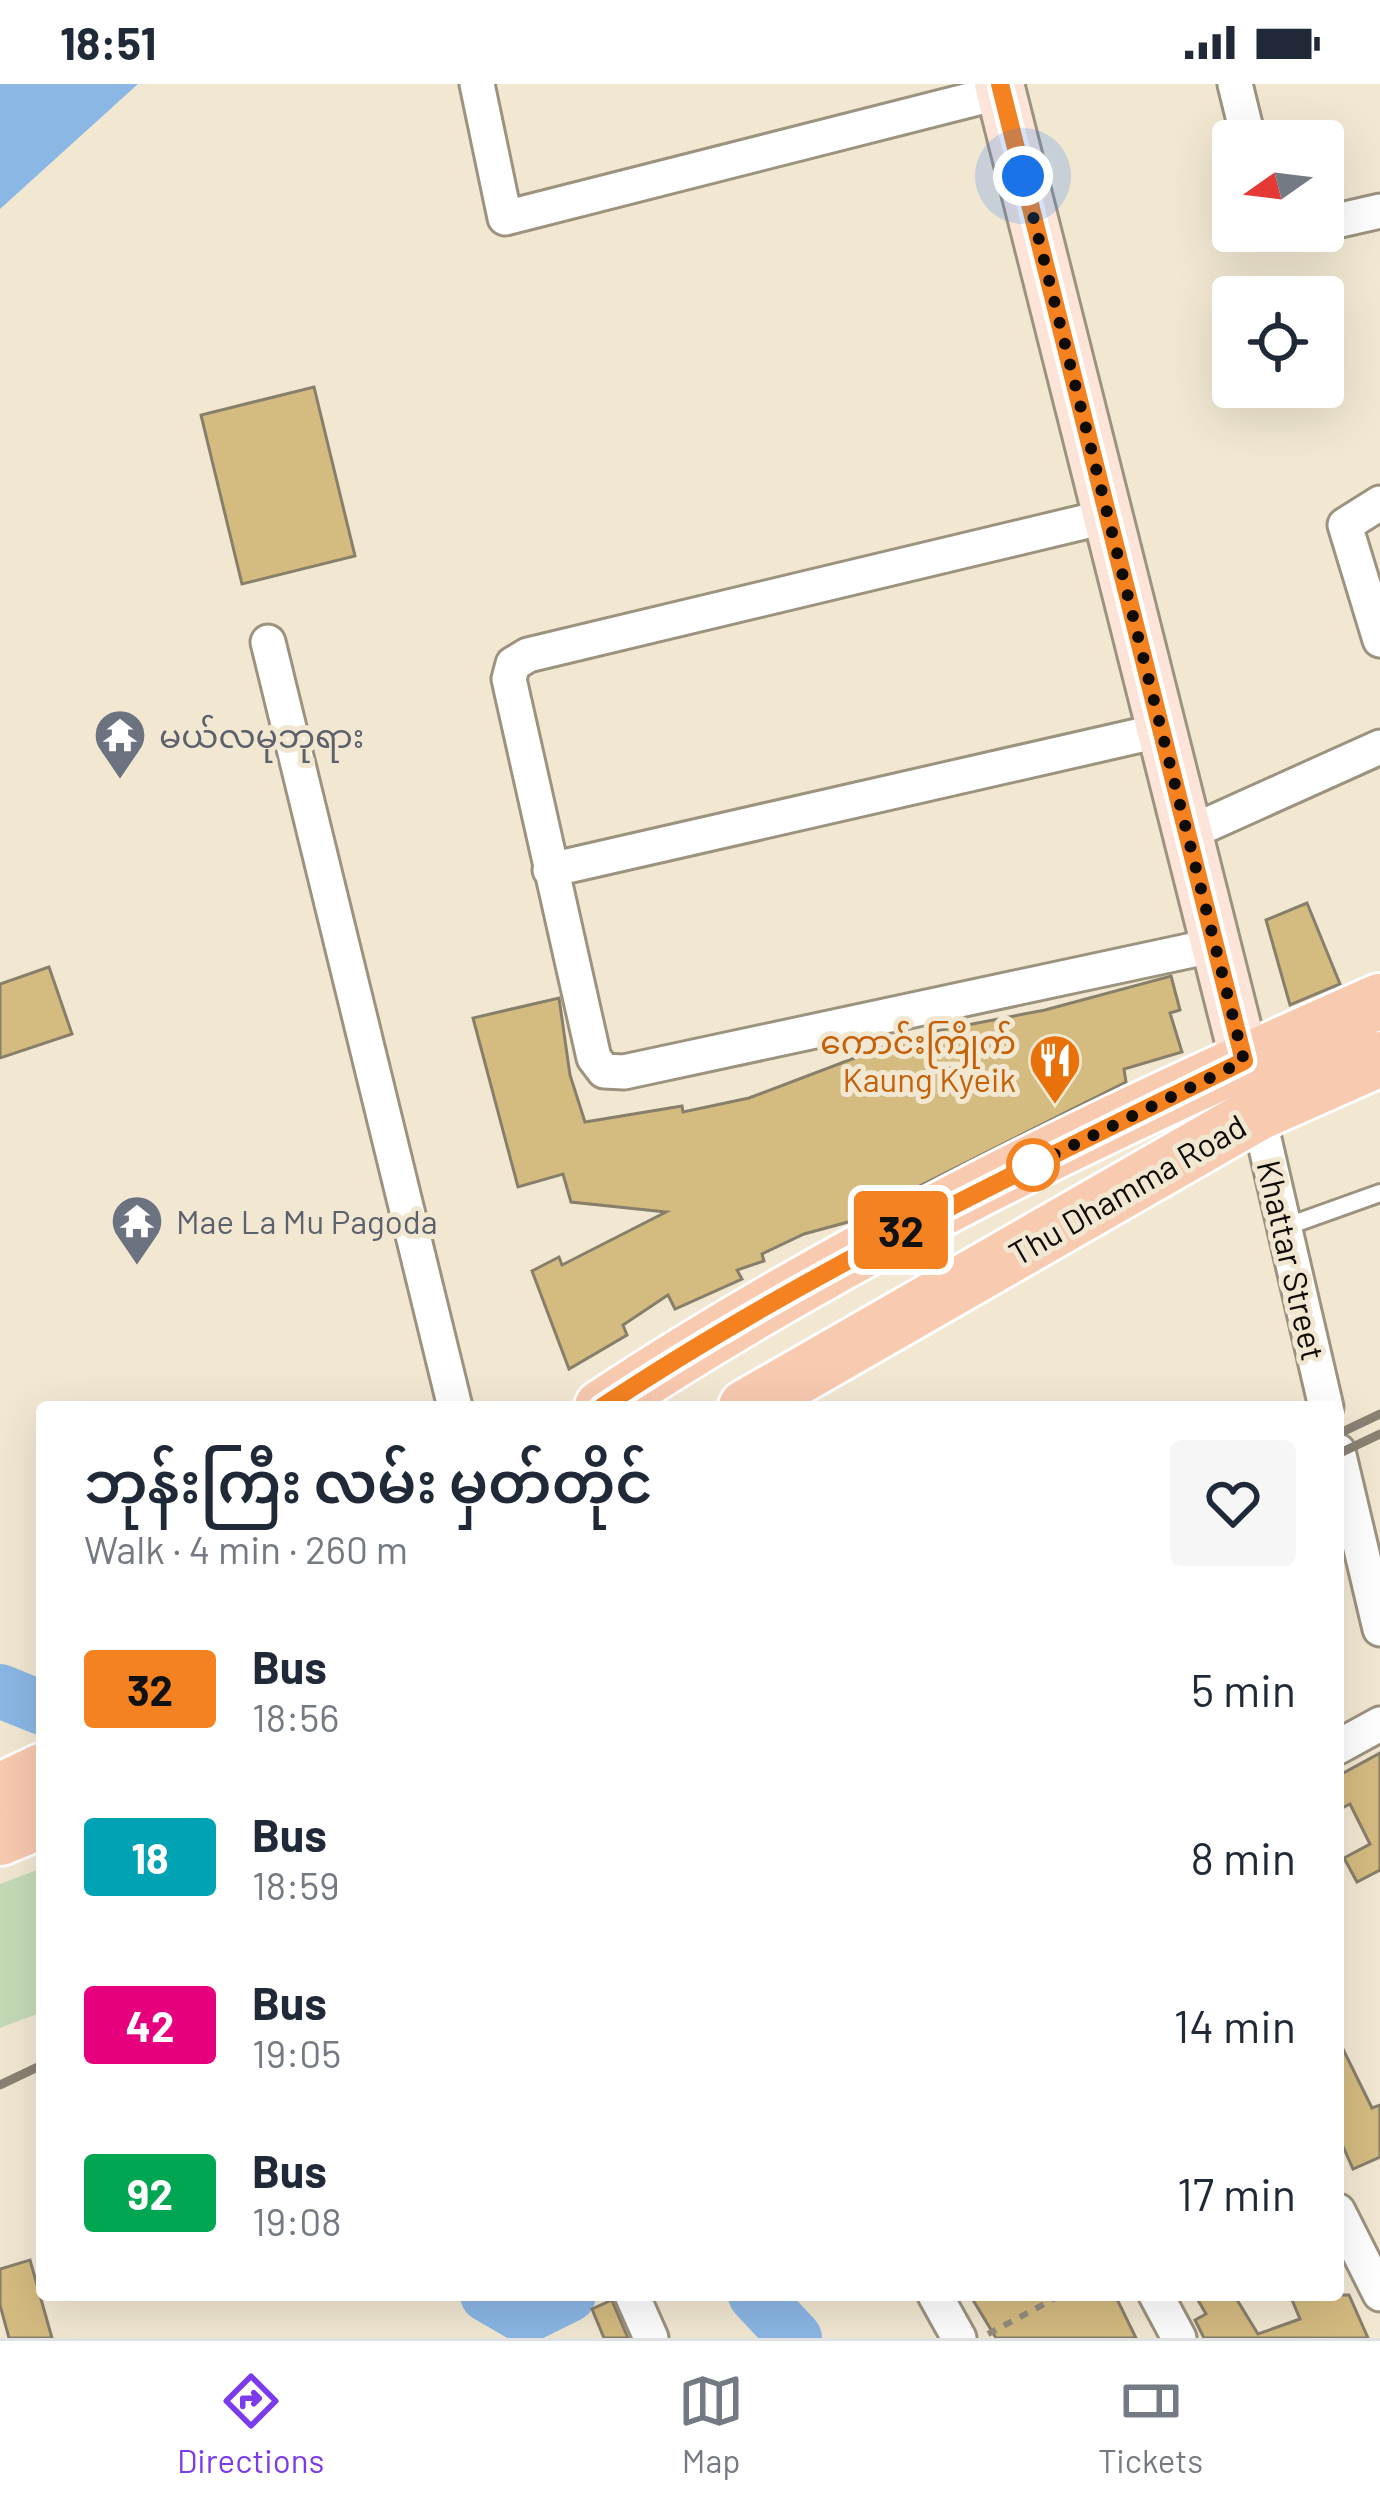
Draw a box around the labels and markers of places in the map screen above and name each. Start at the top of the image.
temple icon: မယ်လမုဘုရား [92,707,148,781]
place label: မယ်လမုဘုရား [159,714,364,763]
place label: ကောင်းကြိုက် Kaung Kyeik [820,1020,1016,1099]
restaurant icon: ကောင်းကြိုက် Kaung Kyeik [1027,1032,1083,1106]
unlabelled marker [1008,1140,1058,1190]
temple icon: Mae La Mu Pagoda [109,1193,165,1267]
place label: Mae La Mu Pagoda [176,1201,438,1241]

